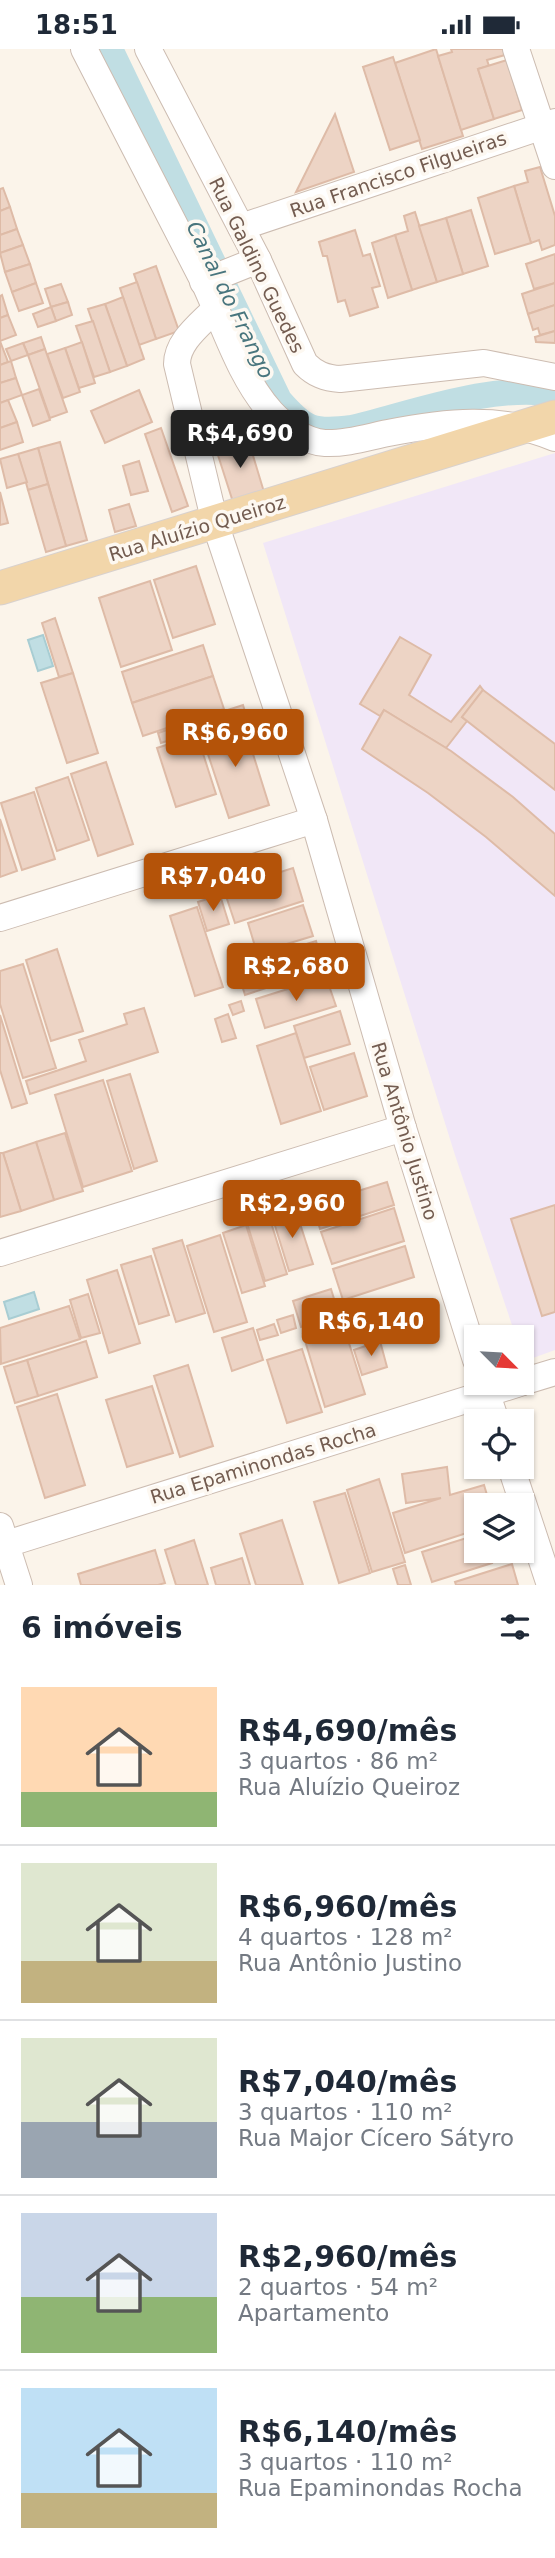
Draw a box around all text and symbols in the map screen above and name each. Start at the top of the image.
text: 18:51 [35,10,118,40]
street label: Rua Francisco Filgueiras [287,127,509,221]
street label: Rua Galdino Guedes [205,174,309,356]
water label: Canal do Frango [181,217,279,383]
pin: R$4,690 [175,411,305,470]
text: R$4,690 [187,420,293,446]
street label: Rua Aluízio Queiroz [106,491,288,565]
pin: R$6,960 [170,709,300,769]
text: R$6,960 [182,719,288,745]
pin: R$7,040 [148,853,278,913]
text: R$7,040 [160,863,266,889]
pin: R$2,680 [231,943,361,1003]
text: R$2,680 [243,953,349,979]
street label: Rua Antônio Justino [367,1039,443,1223]
pin: R$2,960 [227,1181,357,1240]
text: R$2,960 [239,1190,345,1216]
pin: R$6,140 [306,1299,436,1358]
text: R$6,140 [318,1308,424,1334]
north arrow [464,1325,534,1395]
map controls [464,1325,534,1563]
button: locate [464,1409,534,1479]
street label: Rua Epaminondas Rocha [147,1418,379,1508]
button: layers [464,1493,534,1563]
icon: filters [496,1608,534,1646]
text: 6 imóveis [21,1610,183,1645]
text: R$4,690/mês [238,1713,457,1748]
icon: home [77,1715,161,1799]
text: 3 quartos · 86 m² [238,1748,438,1774]
text: Rua Aluízio Queiroz [238,1774,460,1800]
text: R$6,960/mês [238,1889,457,1924]
icon: home [77,1891,161,1975]
text: 4 quartos · 128 m² [238,1924,453,1950]
text: Rua Antônio Justino [238,1950,462,1976]
text: R$7,040/mês [238,2064,457,2099]
icon: home [77,2066,161,2150]
text: 3 quartos · 110 m² [238,2099,453,2125]
text: Rua Major Cícero Sátyro [238,2125,514,2151]
text: R$2,960/mês [238,2239,457,2274]
icon: home [77,2241,161,2325]
text: 2 quartos · 54 m² [238,2274,438,2300]
text: Apartamento [238,2300,389,2326]
text: R$6,140/mês [238,2414,457,2449]
icon: home [77,2416,161,2500]
text: 3 quartos · 110 m² [238,2449,453,2475]
text: Rua Epaminondas Rocha [238,2475,523,2501]

